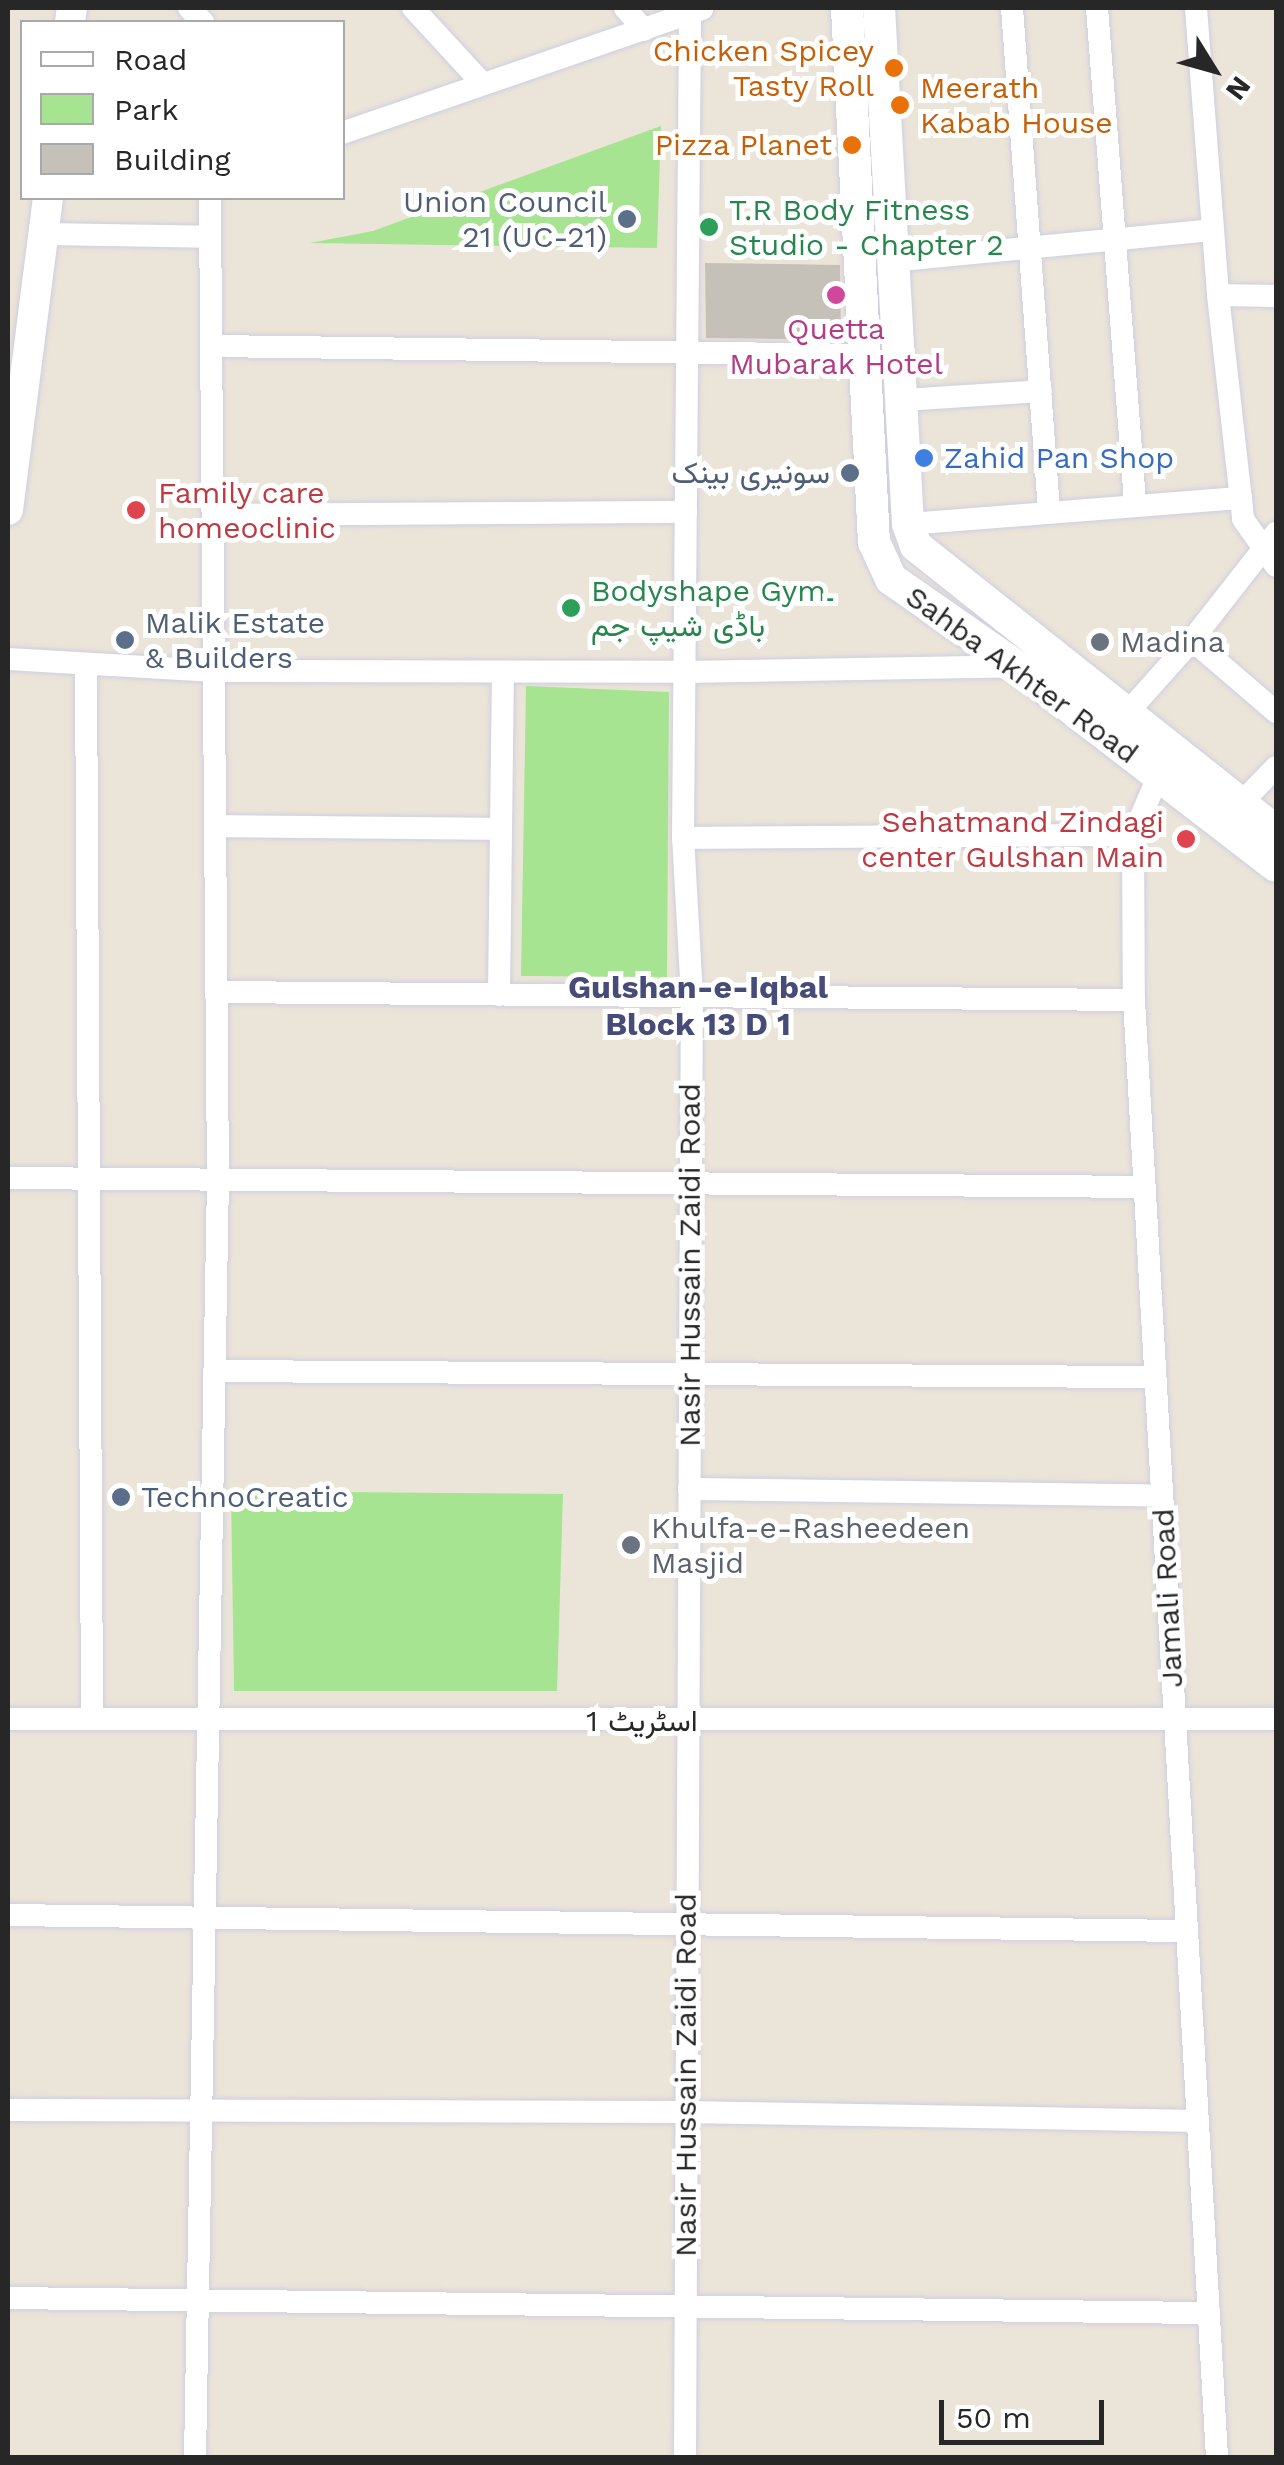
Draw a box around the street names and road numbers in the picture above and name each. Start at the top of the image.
street label: Sahba Akhter Road [898,578,1146,772]
street label: Nasir Hussain Zaidi Road [672,1083,708,1447]
street label: Jamali Road [1145,1507,1191,1689]
street label: اسٹریٹ 1 [586,1703,698,1739]
street label: Nasir Hussain Zaidi Road [668,1893,704,2257]

